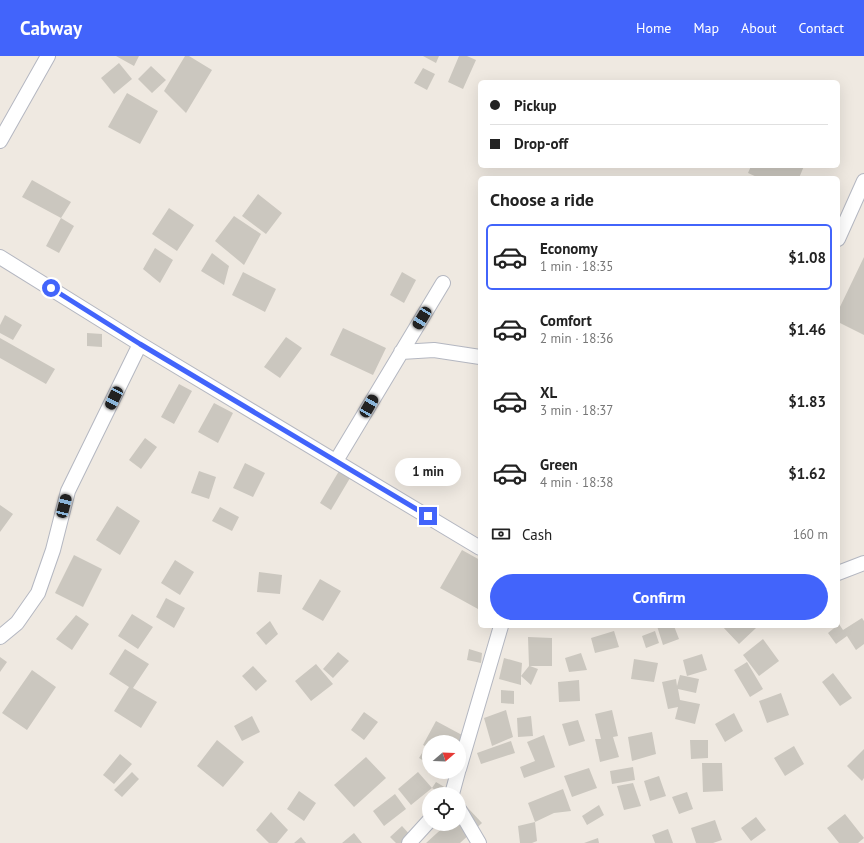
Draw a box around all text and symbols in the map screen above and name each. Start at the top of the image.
text: Cabway [20,16,82,40]
text: Home [636,19,671,37]
text: Map [693,19,719,37]
text: About [741,19,777,37]
text: Contact [799,19,844,37]
text: Pickup [514,96,557,115]
text: Drop-off [514,134,568,153]
text: Choose a ride [490,188,594,211]
icon: car [492,239,528,275]
text: Economy [540,239,598,258]
text: $1.08 [788,248,826,267]
text: 1 min · 18:35 [540,258,613,275]
route start [42,279,60,297]
car [411,305,433,331]
icon: car [492,311,528,347]
text: Comfort [540,311,592,330]
text: $1.46 [788,320,826,339]
text: 2 min · 18:36 [540,330,613,347]
icon: car [492,383,528,419]
text: XL [540,383,557,402]
car [103,385,125,411]
text: $1.83 [788,392,826,411]
car [358,393,380,419]
text: 3 min · 18:37 [540,402,613,419]
icon: car [492,455,528,491]
text: Green [540,455,578,474]
callout: 1 min [395,458,461,486]
text: 1 min [412,463,444,480]
text: $1.62 [788,464,826,483]
text: 4 min · 18:38 [540,474,613,491]
car [55,493,73,519]
route end [419,507,437,525]
icon: cash [490,523,512,545]
text: Cash [522,525,552,544]
text: 160 m [793,526,828,543]
button: Confirm [490,574,828,620]
north arrow [422,735,466,779]
map controls [422,735,466,831]
button: locate [422,787,466,831]

